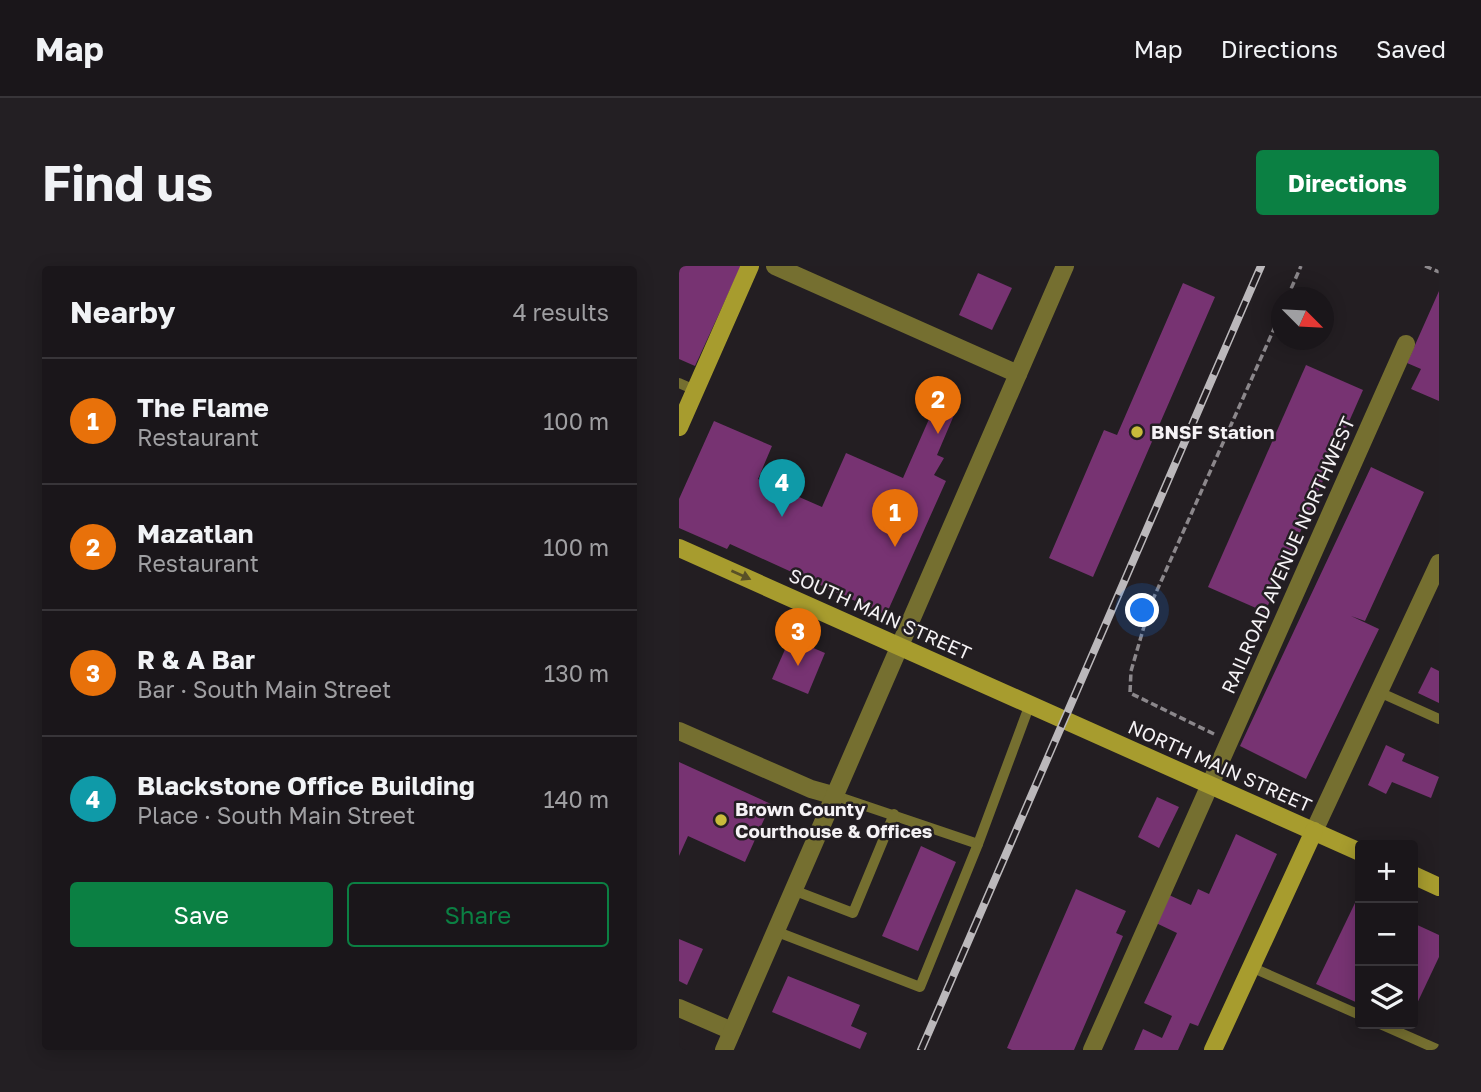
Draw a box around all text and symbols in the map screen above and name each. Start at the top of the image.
text: Map [35,29,104,68]
text: Map [1134,34,1183,63]
text: Directions [1221,34,1338,63]
text: Saved [1376,34,1446,63]
button: Directions [1256,150,1439,215]
text: Find us [42,153,213,212]
north arrow [1271,287,1334,350]
text: Nearby [70,294,175,330]
text: 4 results [513,298,609,326]
pin: 2 [915,376,961,434]
text: The Flame [137,392,269,423]
text: 1 [87,407,99,435]
text: 100 m [543,407,609,435]
street label: RAILROAD AVENUE NORTHWEST [1216,413,1359,697]
place label: BNSF Station [1151,420,1274,443]
text: Restaurant [137,423,259,451]
marker: BNSF Station [1129,424,1145,440]
pin: 4 [759,459,805,517]
pin: 1 [872,489,918,547]
text: Mazatlan [137,518,253,549]
text: 2 [86,533,100,561]
text: 100 m [543,533,609,561]
text: Restaurant [137,549,259,577]
street label: SOUTH MAIN STREET [785,563,975,664]
one-way arrow [731,570,752,581]
your location [1125,593,1159,627]
pin: 3 [775,608,821,666]
text: R & A Bar [137,644,255,675]
text: 3 [86,659,100,687]
text: 130 m [544,659,609,687]
text: Bar · South Main Street [137,675,391,703]
street label: NORTH MAIN STREET [1125,715,1316,816]
text: Blackstone Office Building [137,770,475,801]
text: 4 [86,785,100,813]
text: 140 m [543,785,609,813]
place label: Brown County Courthouse & Offices [735,797,933,842]
text: Place · South Main Street [137,801,415,829]
marker: Brown County Courthouse & Offices [713,812,729,828]
map controls [1355,840,1418,1029]
button: + [1355,840,1418,903]
button: Save [70,882,333,947]
button: Share [347,882,609,947]
button: − [1355,903,1418,966]
button: layers [1355,966,1418,1029]

